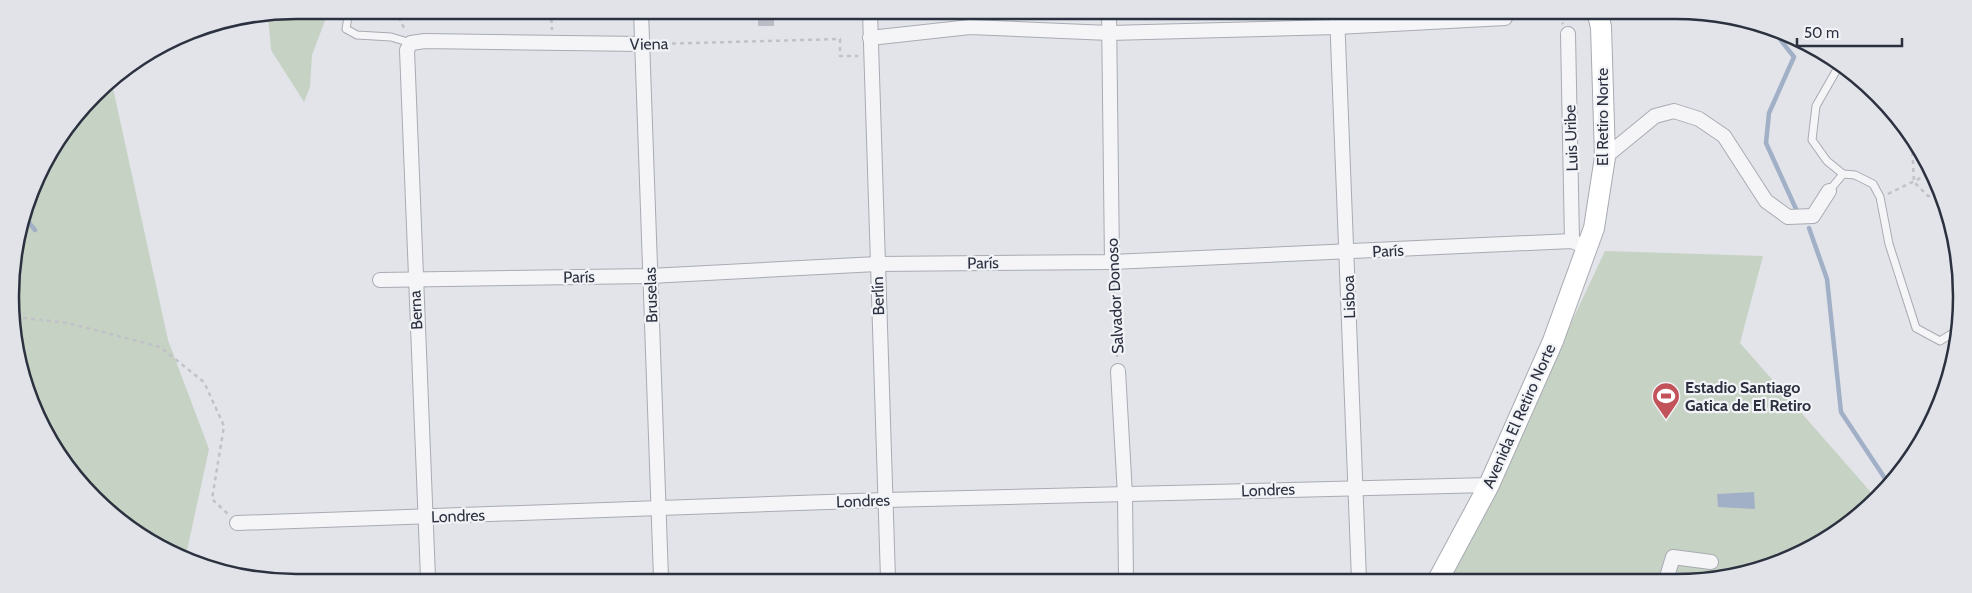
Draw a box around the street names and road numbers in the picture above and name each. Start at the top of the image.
street label: Viena [630,34,669,54]
street label: El Retiro Norte [1593,68,1612,166]
street label: Luis Uribe [1560,104,1582,172]
street label: Salvador Donoso [1102,237,1128,354]
street label: París [1372,241,1405,261]
street label: París [967,253,999,273]
street label: Bruselas [641,266,661,323]
street label: París [563,267,595,287]
street label: Lisboa [1339,275,1359,319]
street label: Berlín [868,276,888,316]
street label: Berna [405,290,427,330]
street label: Avenida El Retiro Norte [1479,341,1559,491]
street label: Londres [1241,480,1296,500]
street label: Londres [836,491,891,511]
street label: Londres [431,506,486,526]

